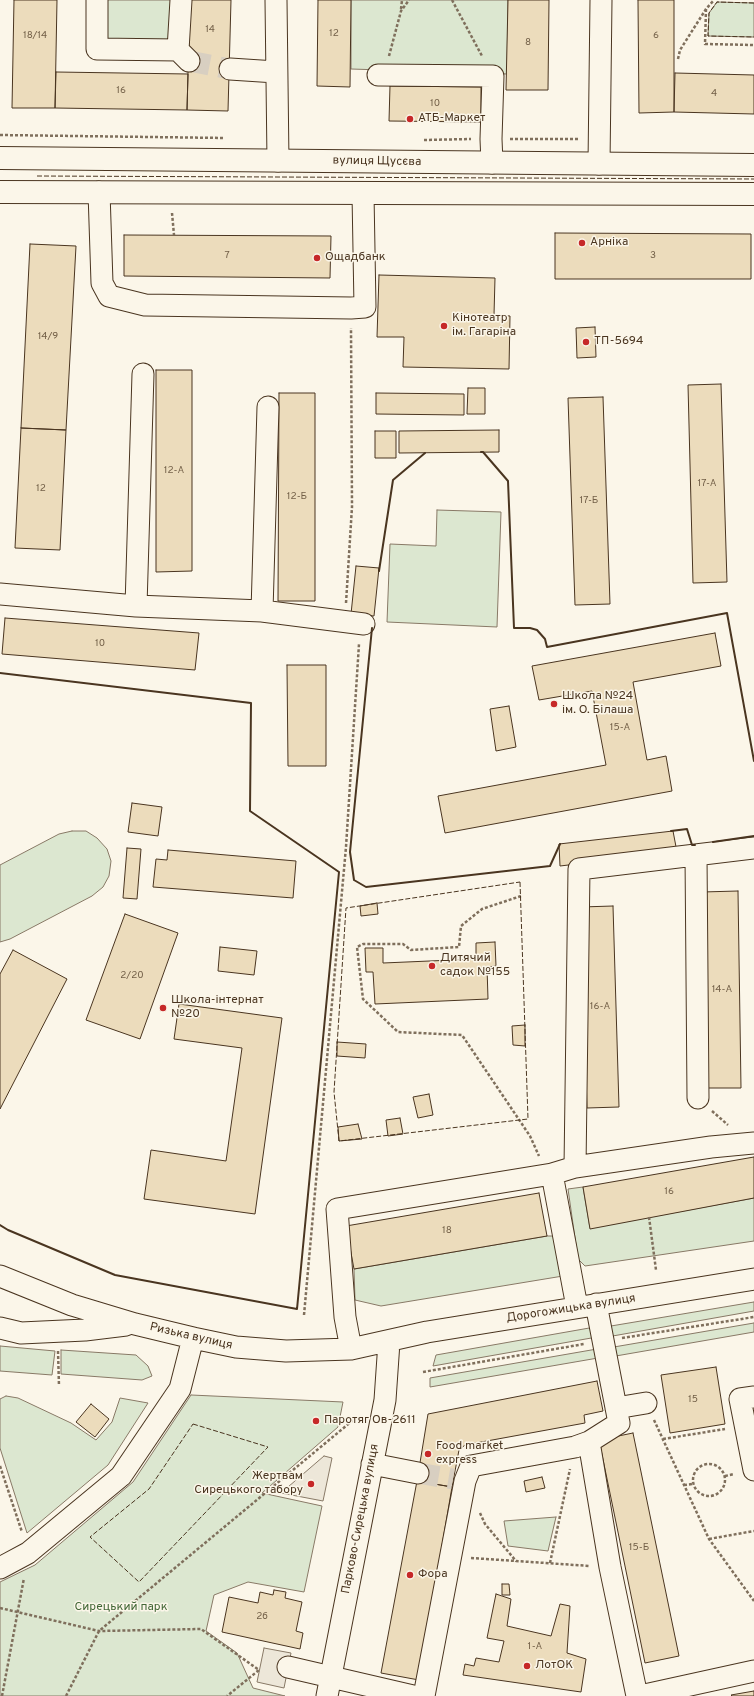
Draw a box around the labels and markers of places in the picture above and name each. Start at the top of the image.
place label: АТБ-Маркет [418,112,485,126]
marker: АТБ-Маркет [405,114,415,124]
place label: Арніка [590,236,628,250]
marker: Арніка [577,238,587,248]
place label: Ощадбанк [325,251,386,265]
marker: Ощадбанк [312,253,322,263]
place label: Кінотеатр ім. Гагаріна [452,312,516,340]
marker: Кінотеатр ім. Гагаріна [439,321,449,331]
place label: ТП-5694 [594,335,643,349]
marker: ТП-5694 [581,337,591,347]
place label: Школа №24 ім. О. Білаша [562,690,633,718]
marker: Школа №24 ім. О. Білаша [549,699,559,709]
place label: Дитячий садок №155 [440,952,510,980]
marker: Дитячий садок №155 [427,961,437,971]
place label: Школа-інтернат №20 [171,994,264,1022]
marker: Школа-інтернат №20 [158,1003,168,1013]
place label: Паротяг Ов-2611 [324,1414,416,1428]
marker: Паротяг Ов-2611 [311,1416,321,1426]
place label: Food market express [436,1440,503,1468]
marker: Food market express [423,1449,433,1459]
place label: Жертвам Сирецького табору [194,1470,303,1498]
marker: Жертвам Сирецького табору [306,1479,316,1489]
place label: Фора [418,1568,447,1582]
marker: Фора [405,1570,415,1580]
place label: ЛотОК [535,1659,573,1673]
marker: ЛотОК [522,1661,532,1671]

